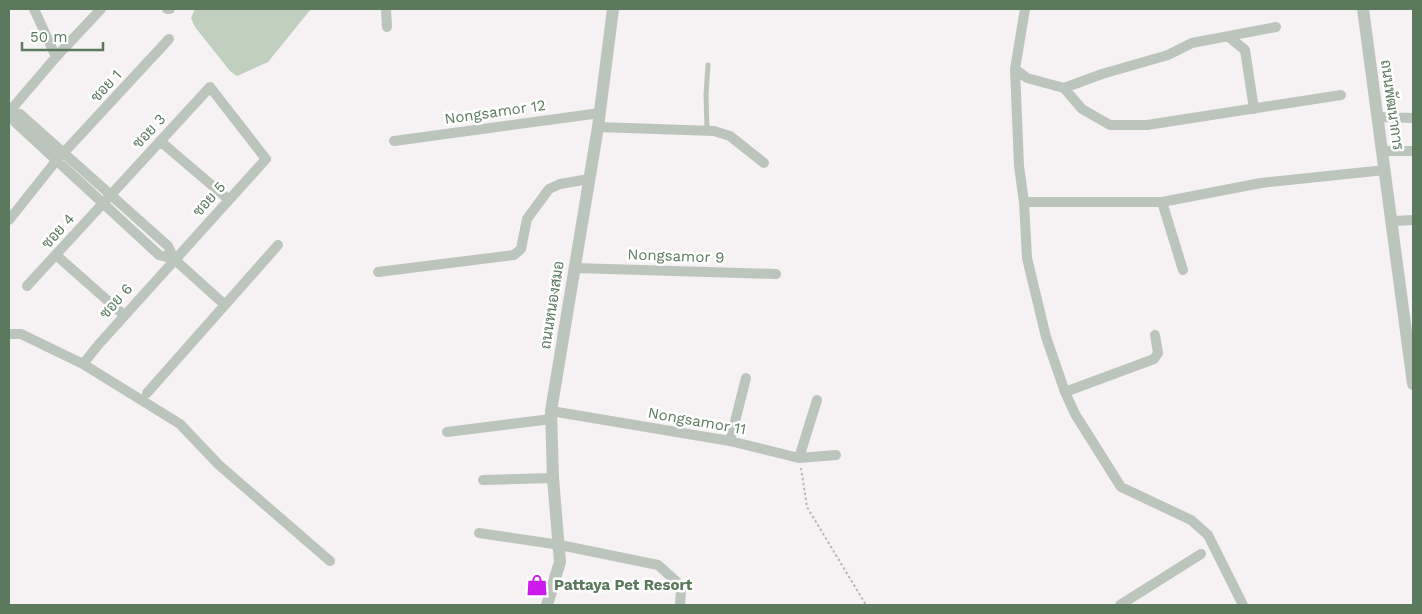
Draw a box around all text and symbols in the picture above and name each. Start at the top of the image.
scale bar [22,20,104,52]
text: 50 m [30,28,67,46]
street label: ถนนพัฒนาการ [1377,59,1407,151]
street label: ซอย 1 [87,66,125,106]
street label: Nongsamor 12 [443,96,547,128]
street label: ซอย 3 [129,110,169,152]
street label: ซอย 5 [189,178,229,220]
street label: ซอย 4 [38,210,78,252]
street label: Nongsamor 9 [627,245,725,267]
street label: ถนนหนองสมอ [536,260,568,350]
street label: ซอย 6 [96,280,136,322]
street label: Nongsamor 11 [647,404,747,438]
shop icon: Pattaya Pet Resort [524,572,550,598]
place label: Pattaya Pet Resort [554,576,693,594]

